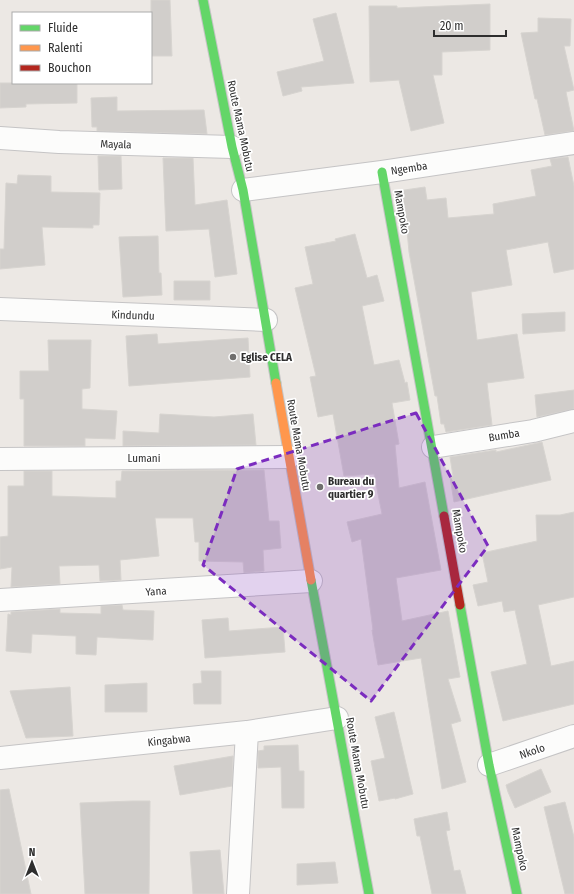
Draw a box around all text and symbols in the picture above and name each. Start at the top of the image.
legend [12,12,152,84]
scale bar [434,12,506,38]
text: 20 m [440,19,464,33]
text: Fluide [48,21,78,35]
text: Ralenti [48,41,83,55]
text: Bouchon [48,61,91,75]
street label: Route Mama Mobutu [224,79,257,173]
street label: Mayala [100,137,132,152]
street label: Ngemba [390,159,428,178]
street label: Mampoko [391,189,412,235]
street label: Kindundu [111,308,155,323]
place label: Eglise CELA [241,351,293,364]
marker: Eglise CELA [228,352,238,362]
street label: Route Mama Mobutu [284,398,313,492]
street label: Bumba [488,427,521,444]
street label: Lumani [128,452,161,465]
place label: Bureau du quartier 9 [328,475,375,501]
marker: Bureau du quartier 9 [315,482,325,492]
street label: Mampoko [449,508,470,554]
street label: Yana [145,584,167,599]
street label: Route Mama Mobutu [343,716,372,810]
street label: Kingabwa [147,732,191,749]
street label: Nkolo [518,741,547,762]
street label: Mampoko [509,826,530,872]
north arrow [12,842,52,882]
text: N [29,846,35,859]

